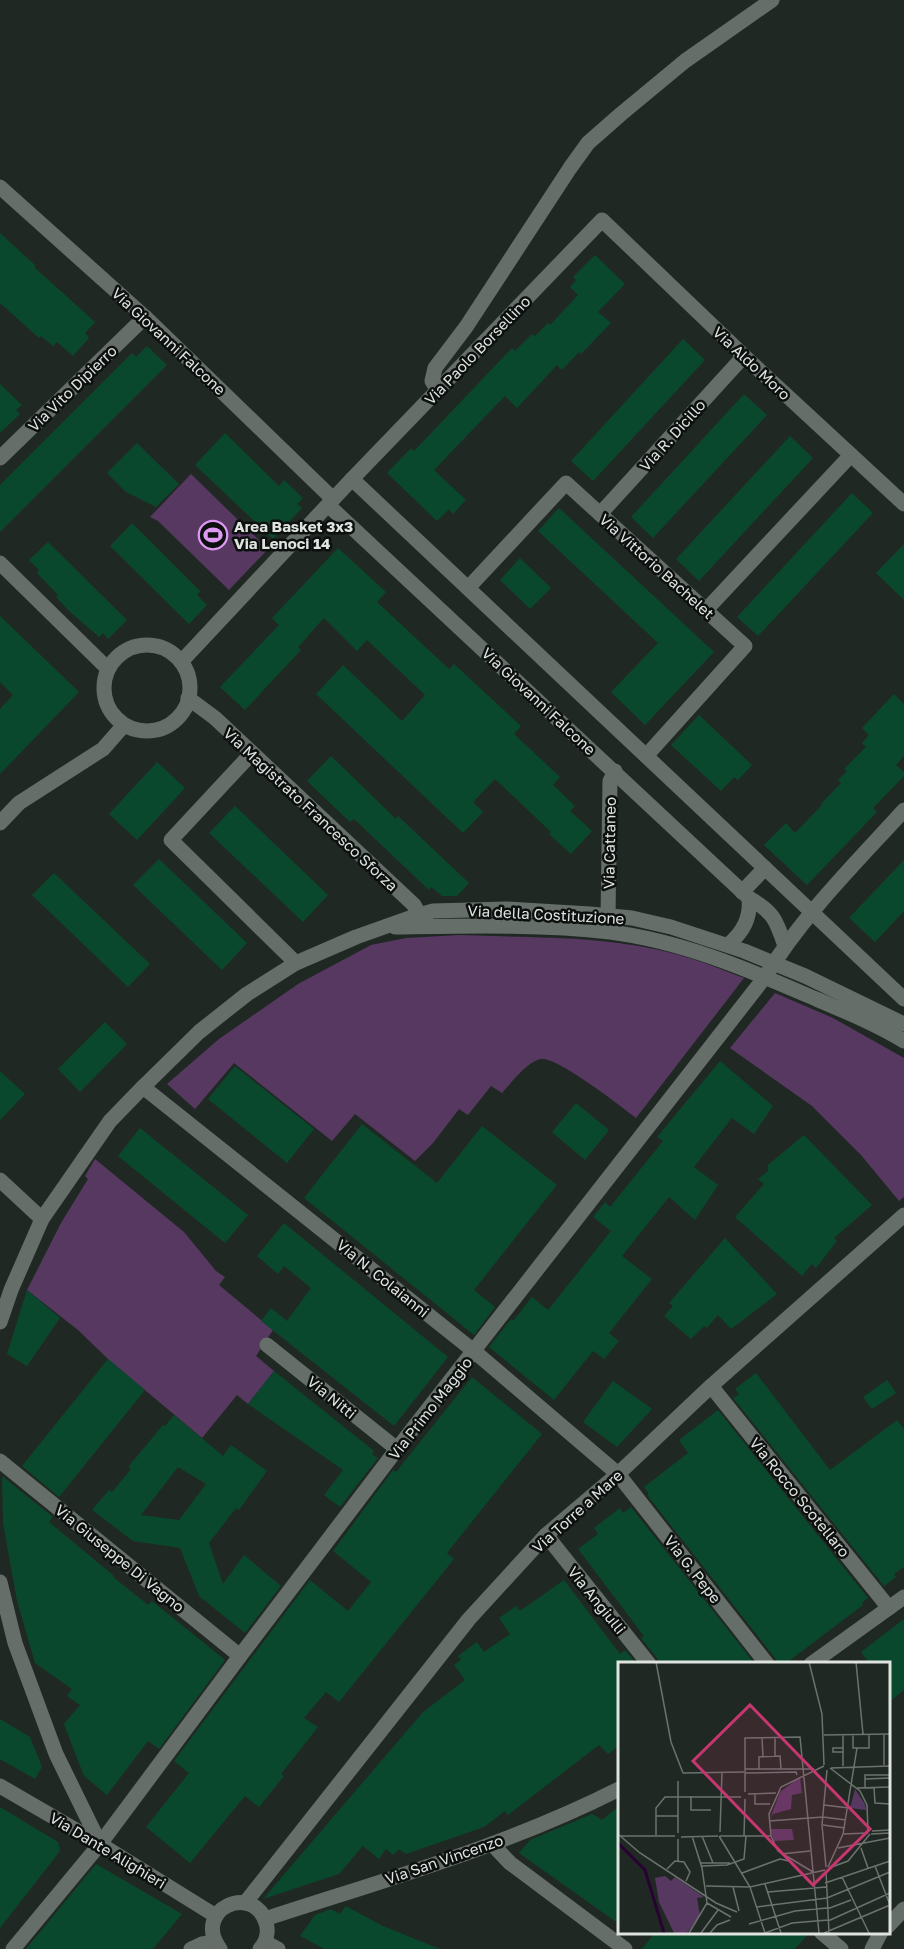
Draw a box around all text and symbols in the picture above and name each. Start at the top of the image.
street label: Via Giovanni Falcone [108,284,230,399]
street label: Via Paolo Borsellino [420,292,534,408]
street label: Via Aldo Moro [710,323,794,403]
street label: Via Vito Dipierro [24,341,120,435]
street label: Via R. Dicillo [635,396,709,474]
street label: Via Vittorio Bachelet [596,510,718,622]
place label: Area Basket 3x3 Via Lenoci 14 [234,517,353,552]
sports icon: Area Basket 3x3 Via Lenoci 14 [197,519,229,551]
street label: Via Giovanni Falcone [478,644,600,759]
street label: Via Magistrato Francesco Sforza [220,723,402,895]
street label: Via Cattaneo [599,797,619,889]
street label: Via della Costituzione [467,901,625,927]
street label: Via N. Colaianni [333,1235,433,1321]
street label: Via Primo Maggio [384,1353,476,1463]
street label: Via Nitti [304,1372,360,1422]
street label: Via Rocco Scotellaro [746,1434,854,1560]
street label: Via Torre a Mare [528,1466,626,1556]
street label: Via Giuseppe Di Vagno [52,1500,188,1616]
street label: Via G. Pepe [661,1531,725,1607]
street label: Via Angiulli [564,1563,630,1637]
inset map [618,1662,889,1934]
street label: Via Dante Alighieri [47,1808,169,1892]
street label: Via San Vincenzo [383,1830,505,1888]

